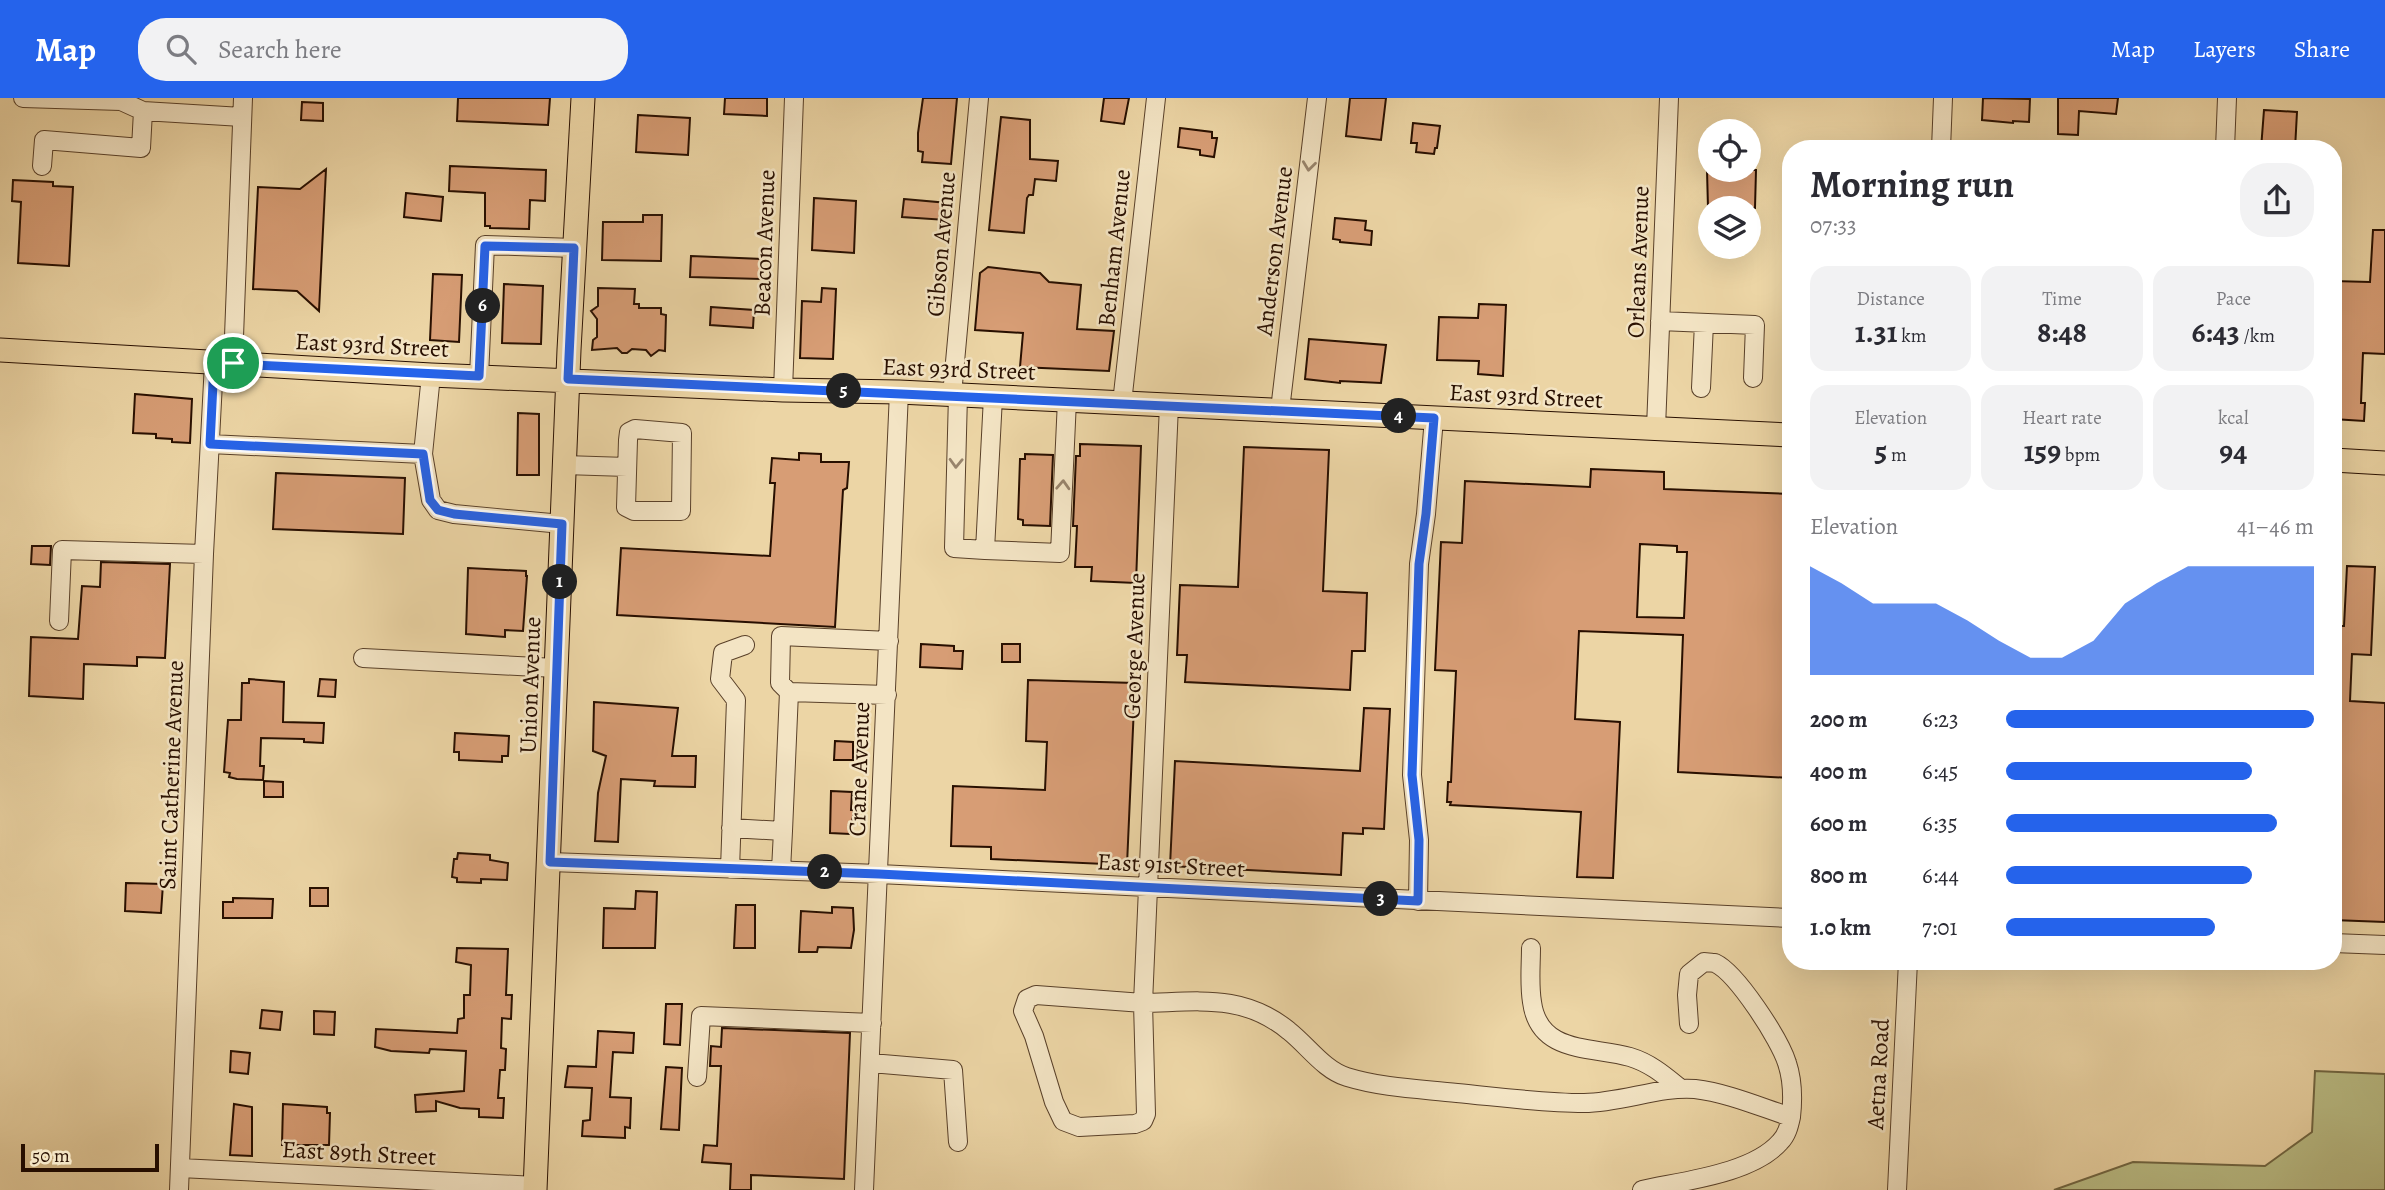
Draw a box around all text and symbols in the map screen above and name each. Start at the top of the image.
search box [138,18,628,81]
text: Map [35,27,96,72]
icon: search [162,30,200,68]
text: Search here [218,32,342,67]
text: Map [2111,33,2155,65]
text: Layers [2193,33,2256,65]
text: Share [2294,33,2350,65]
map controls [1698,119,1761,259]
button: locate [1698,119,1761,182]
text: Morning run [1810,158,2014,210]
one-way arrow [1302,160,1317,172]
button: share [2240,163,2314,237]
street label: Anderson Avenue [1248,164,1300,339]
street label: Benham Avenue [1090,168,1138,328]
street label: Beacon Avenue [745,169,783,317]
street label: Gibson Avenue [919,170,963,318]
street label: Orleans Avenue [1619,185,1657,339]
button: layers [1698,196,1761,259]
text: 07:33 [1810,210,1857,241]
text: Distance [1857,286,1925,312]
text: Time [2042,286,2082,312]
text: Pace [2216,286,2251,312]
pin: 6 [466,288,500,324]
text: 6 [478,292,487,318]
text: 1.31 [1855,312,1897,352]
text: 8:48 [2037,312,2087,352]
text: 6:43 [2192,312,2240,352]
text: km [1897,323,1926,349]
text: /km [2240,323,2275,349]
street label: East 93rd Street [294,325,450,365]
pin [203,333,263,393]
icon: arrive [214,344,252,382]
street label: East 93rd Street [882,350,1036,388]
pin: 5 [826,374,862,408]
street label: East 93rd Street [1448,376,1604,416]
text: 5 [839,377,848,403]
pin: 4 [1382,398,1416,434]
text: 4 [1394,402,1403,428]
text: Elevation [1854,405,1927,431]
text: Heart rate [2022,405,2102,431]
text: kcal [2218,405,2249,431]
text: 5 [1874,431,1887,471]
text: 159 [2024,431,2061,471]
text: 94 [2219,431,2247,471]
text: m [1887,442,1907,468]
text: bpm [2061,442,2100,468]
one-way arrow [948,459,964,469]
one-way arrow [1055,479,1070,490]
text: Elevation [1810,511,1898,542]
text: 41–46 m [2237,511,2314,542]
pin: 1 [542,564,578,600]
text: 1 [556,568,563,594]
street label: George Avenue [1115,572,1153,720]
street label: Union Avenue [512,616,548,754]
street label: Saint Catherine Avenue [151,660,191,890]
street label: Crane Avenue [841,701,877,837]
text: 200 m [1810,704,1868,735]
text: 6:23 [1922,704,1959,735]
text: 400 m [1810,756,1867,787]
text: 6:45 [1922,756,1958,787]
text: 600 m [1810,808,1867,839]
text: 6:35 [1922,808,1958,839]
street label: East 91st Street [1096,845,1246,885]
pin: 2 [808,854,842,890]
text: 2 [820,858,829,884]
text: 800 m [1810,860,1867,891]
text: 6:44 [1922,860,1959,891]
pin: 3 [1364,882,1398,916]
text: 3 [1376,885,1385,911]
text: 1.0 km [1810,912,1871,943]
text: 7:01 [1922,912,1957,943]
street label: Aetna Road [1859,1017,1897,1131]
street label: East 89th Street [281,1133,437,1173]
scale bar [21,1141,159,1173]
text: 50 m [32,1143,70,1169]

